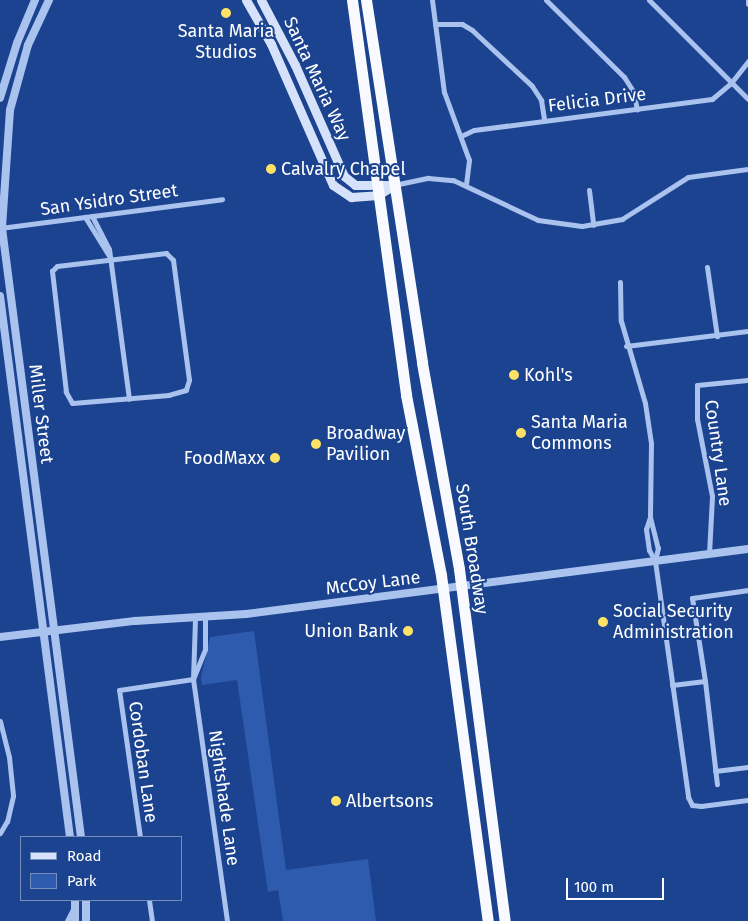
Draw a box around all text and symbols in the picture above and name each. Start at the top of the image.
marker: Santa Maria Studios [220,7,232,19]
street label: Santa Maria Way [279,14,355,144]
place label: Santa Maria Studios [178,21,274,64]
street label: Felicia Drive [547,83,647,117]
place label: Calvalry Chapel [281,158,406,180]
marker: Calvalry Chapel [265,163,277,175]
street label: San Ysidro Street [39,180,179,220]
street label: Miller Street [24,363,58,465]
place label: Kohl's [524,364,573,386]
marker: Kohl's [508,369,520,381]
street label: Country Lane [700,398,736,508]
place label: Santa Maria Commons [531,412,628,454]
place label: Broadway Pavilion [326,423,405,466]
marker: Santa Maria Commons [515,427,527,439]
marker: Broadway Pavilion [310,438,322,450]
place label: FoodMaxx [184,447,265,469]
marker: FoodMaxx [269,452,281,464]
street label: South Broadway [451,482,493,616]
street label: McCoy Lane [324,566,422,600]
place label: Social Security Administration [613,601,734,644]
marker: Social Security Administration [597,616,609,628]
place label: Union Bank [304,620,398,642]
marker: Union Bank [402,625,414,637]
street label: Cordoban Lane [124,700,162,824]
street label: Nightshade Lane [204,729,244,867]
place label: Albertsons [346,790,433,812]
marker: Albertsons [330,795,342,807]
legend [20,836,182,901]
text: Road [67,847,102,865]
scale bar [568,868,666,900]
text: Park [67,872,97,890]
text: 100 m [574,878,614,896]

